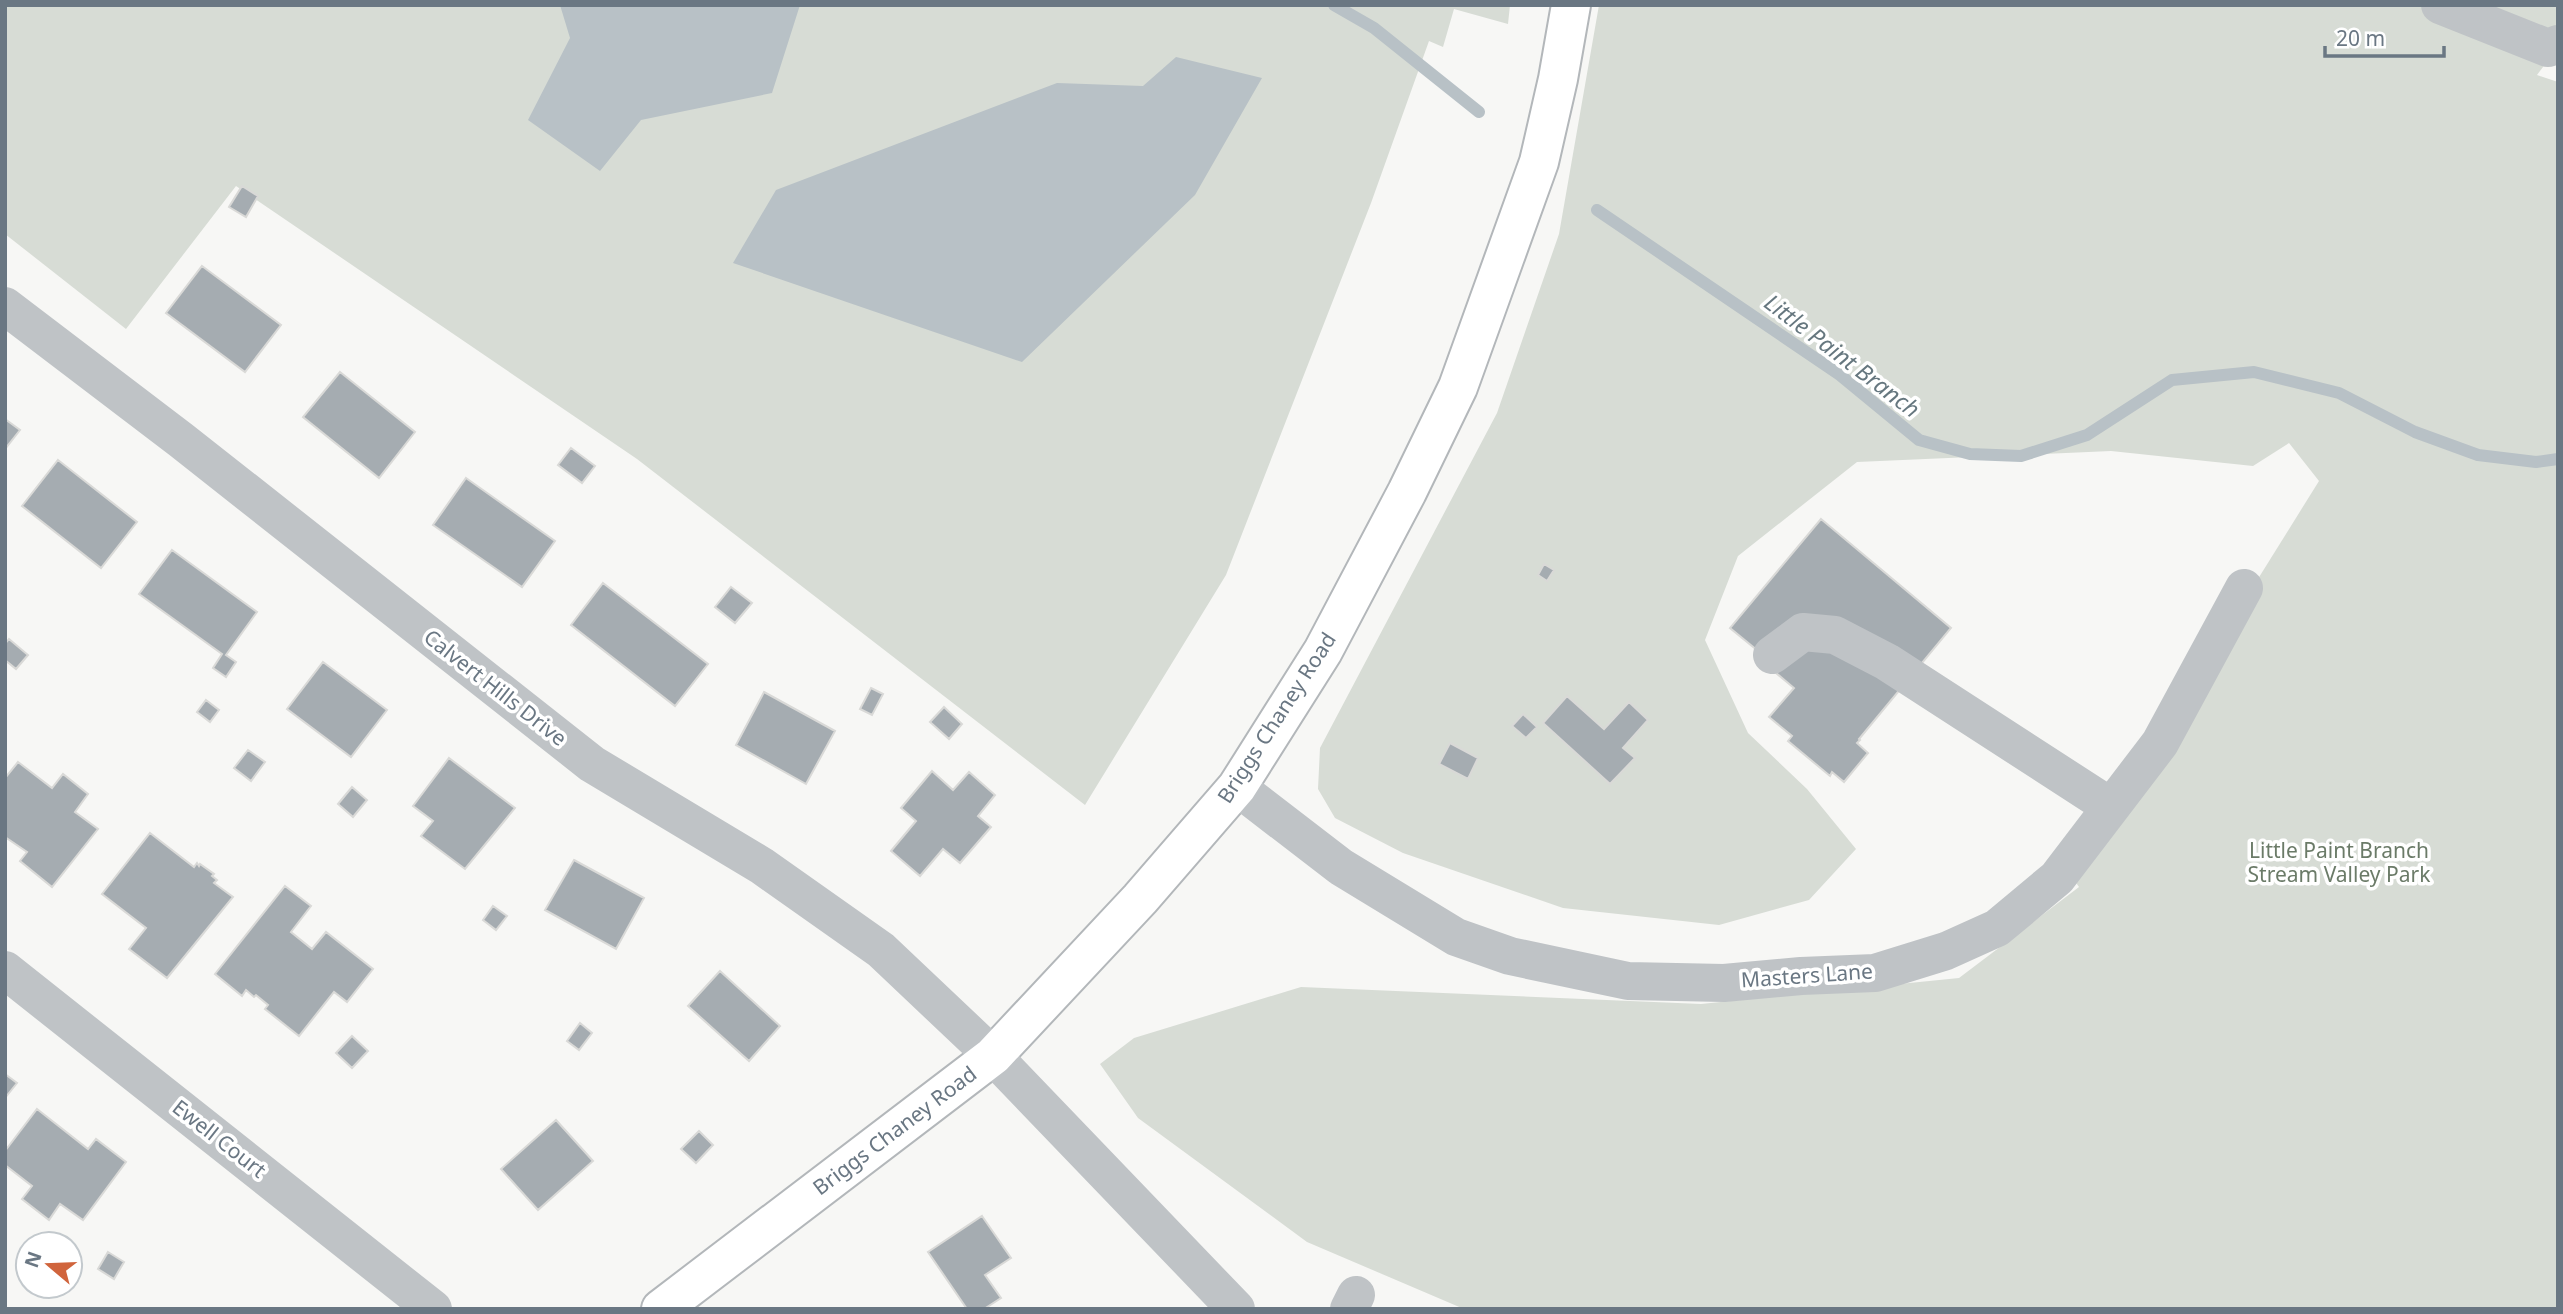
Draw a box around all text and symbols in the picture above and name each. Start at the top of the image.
scale bar [2325,14,2444,58]
text: 20 m [2336,24,2385,52]
water label: Little Paint Branch [1758,286,1927,424]
street label: Calvert Hills Drive [418,623,573,752]
street label: Briggs Chaney Road [1210,627,1342,808]
park label: Little Paint Branch Stream Valley Park [2248,836,2431,888]
street label: Masters Lane [1740,956,1874,994]
street label: Briggs Chaney Road [807,1059,982,1201]
street label: Ewell Court [167,1093,273,1184]
north arrow [14,1230,84,1300]
text: N [18,1248,48,1271]

